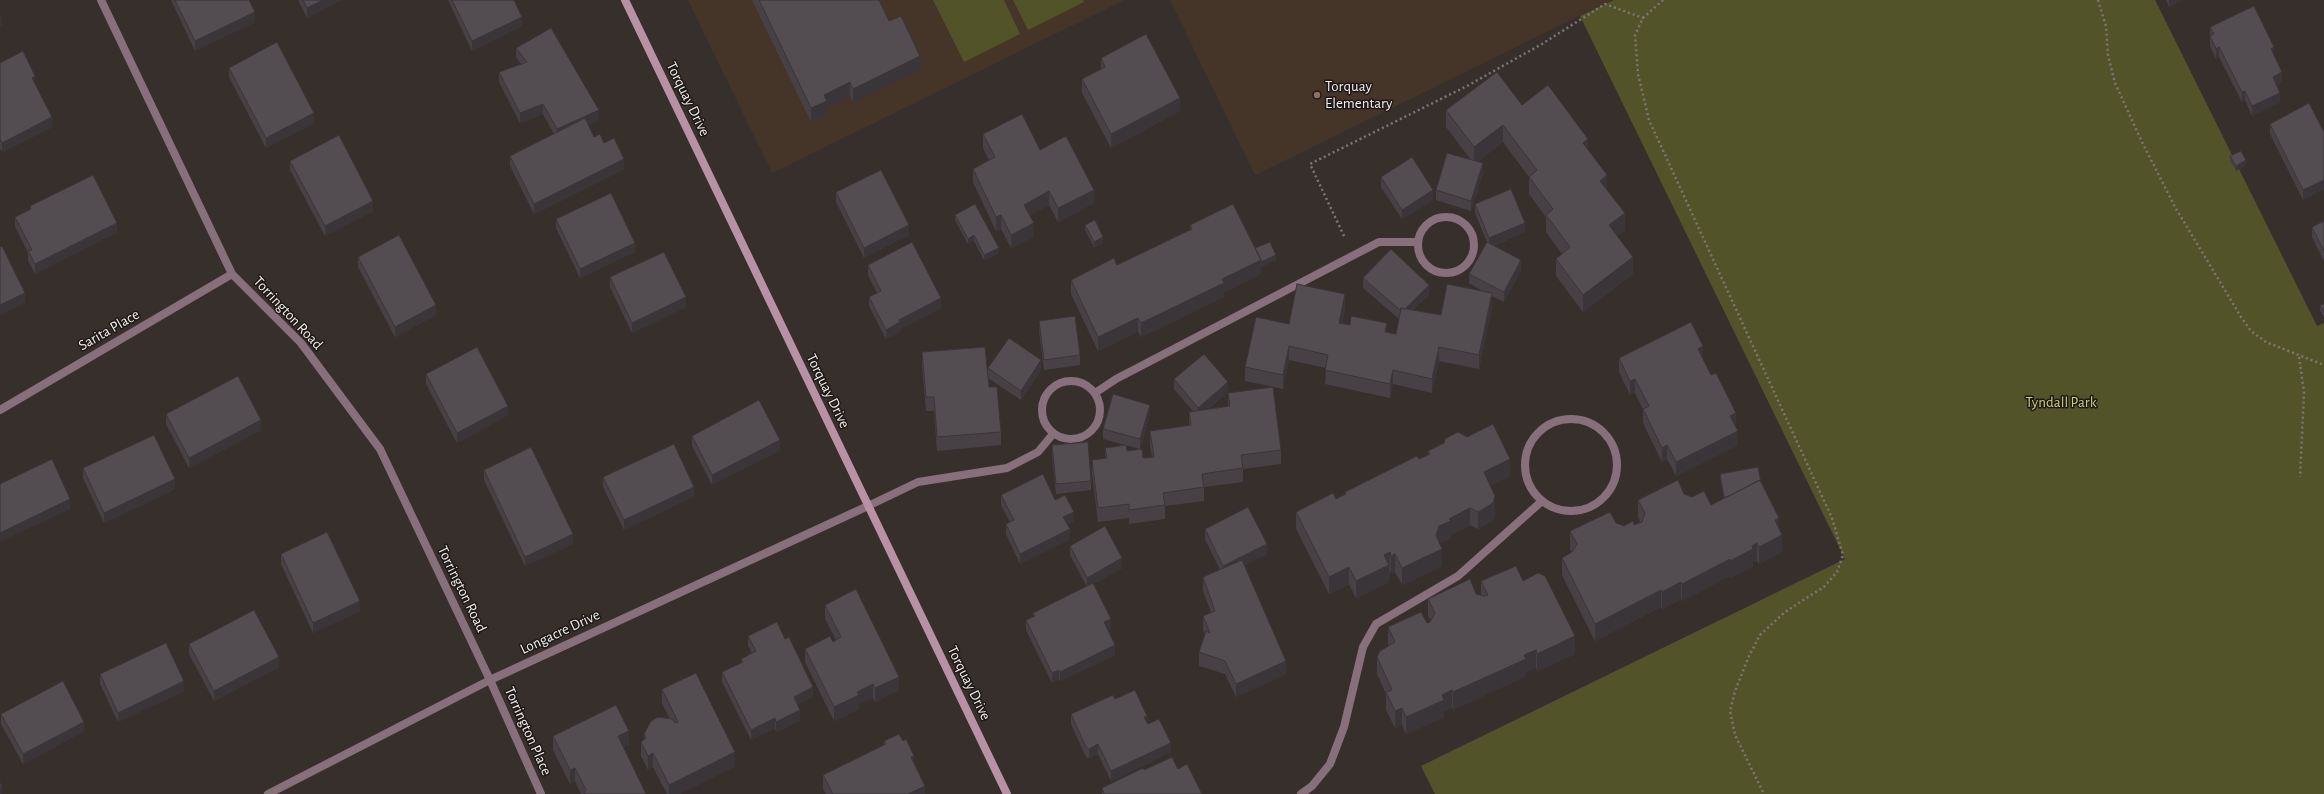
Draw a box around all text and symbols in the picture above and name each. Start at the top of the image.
street label: Torquay Drive [662,59,714,139]
place label: Torquay Elementary [1325,77,1392,112]
marker: Torquay Elementary [1312,90,1322,100]
street label: Torrington Road [249,273,327,353]
street label: Sarita Place [75,305,143,355]
street label: Torquay Drive [802,351,854,431]
park label: Tyndall Park [2026,393,2096,411]
street label: Torrington Road [433,543,491,635]
street label: Longacre Drive [517,606,603,658]
street label: Torquay Drive [943,643,995,723]
street label: Torrington Place [500,684,556,778]

